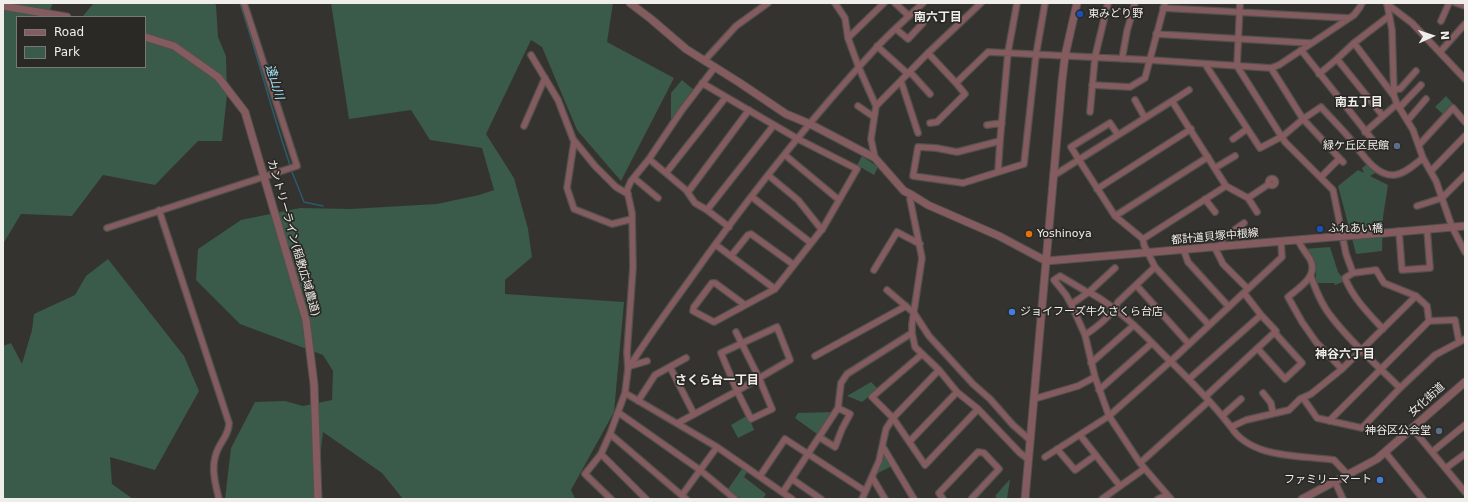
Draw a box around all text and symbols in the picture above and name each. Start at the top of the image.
place label: 東みどり野 [1088,7,1143,21]
marker: 東みどり野 [1075,9,1085,19]
district label: 南六丁目 [914,11,962,25]
legend [16,16,146,68]
north arrow [1412,16,1452,56]
text: Road [54,25,84,39]
text: N [1438,30,1451,40]
text: Park [54,45,80,59]
water label: 遠山川 [262,63,286,101]
district label: 南五丁目 [1335,96,1383,110]
place label: 緑ケ丘区民館 [1323,139,1389,153]
marker: 緑ケ丘区民館 [1392,141,1402,151]
street label: カントリーライン(稲敷広域農道) [264,158,322,318]
place label: ふれあい橋 [1328,222,1383,236]
marker: ふれあい橋 [1315,224,1325,234]
place label: Yoshinoya [1037,227,1092,241]
street label: 都計道貝塚中根線 [1171,227,1259,247]
marker: Yoshinoya [1024,229,1034,239]
place label: ジョイフーズ牛久さくら台店 [1020,305,1163,319]
marker: ジョイフーズ牛久さくら台店 [1007,307,1017,317]
district label: 神谷六丁目 [1315,348,1375,362]
district label: さくら台一丁目 [675,374,759,388]
street label: 女化街道 [1406,380,1448,420]
place label: 神谷区公会堂 [1365,424,1431,438]
marker: 神谷区公会堂 [1434,426,1444,436]
place label: ファミリーマート [1284,473,1372,487]
marker: ファミリーマート [1375,475,1385,485]

